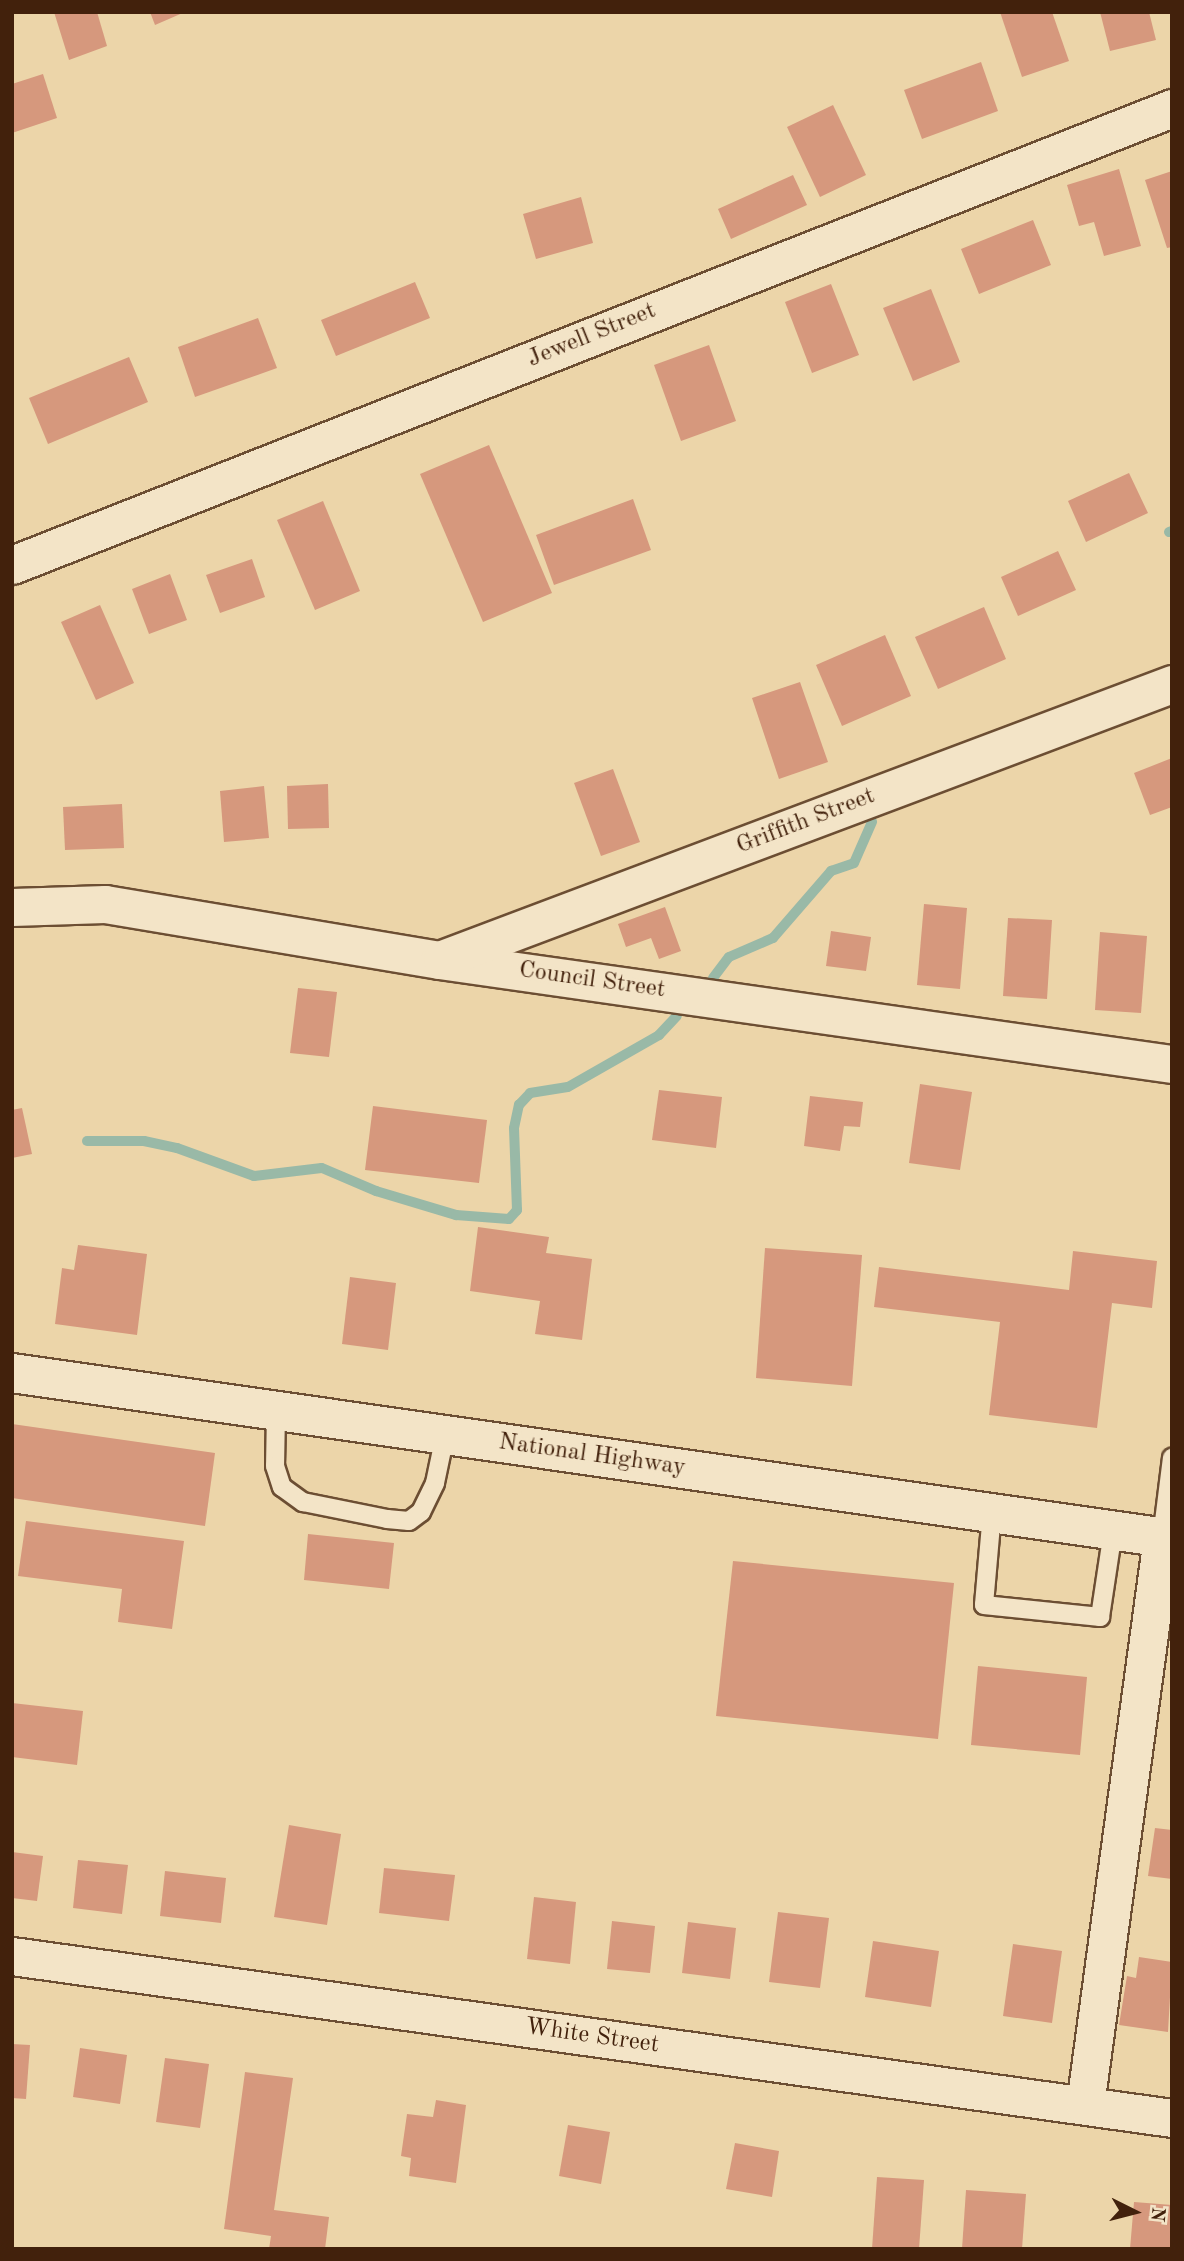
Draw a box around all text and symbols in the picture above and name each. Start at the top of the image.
street label: Jewell Street [524,297,660,375]
street label: Griffith Street [733,782,879,862]
street label: Council Street [517,956,667,1006]
street label: National Highway [497,1429,687,1483]
street label: White Street [523,2013,661,2061]
north arrow [1100,2177,1170,2247]
text: N [1146,2206,1167,2222]

